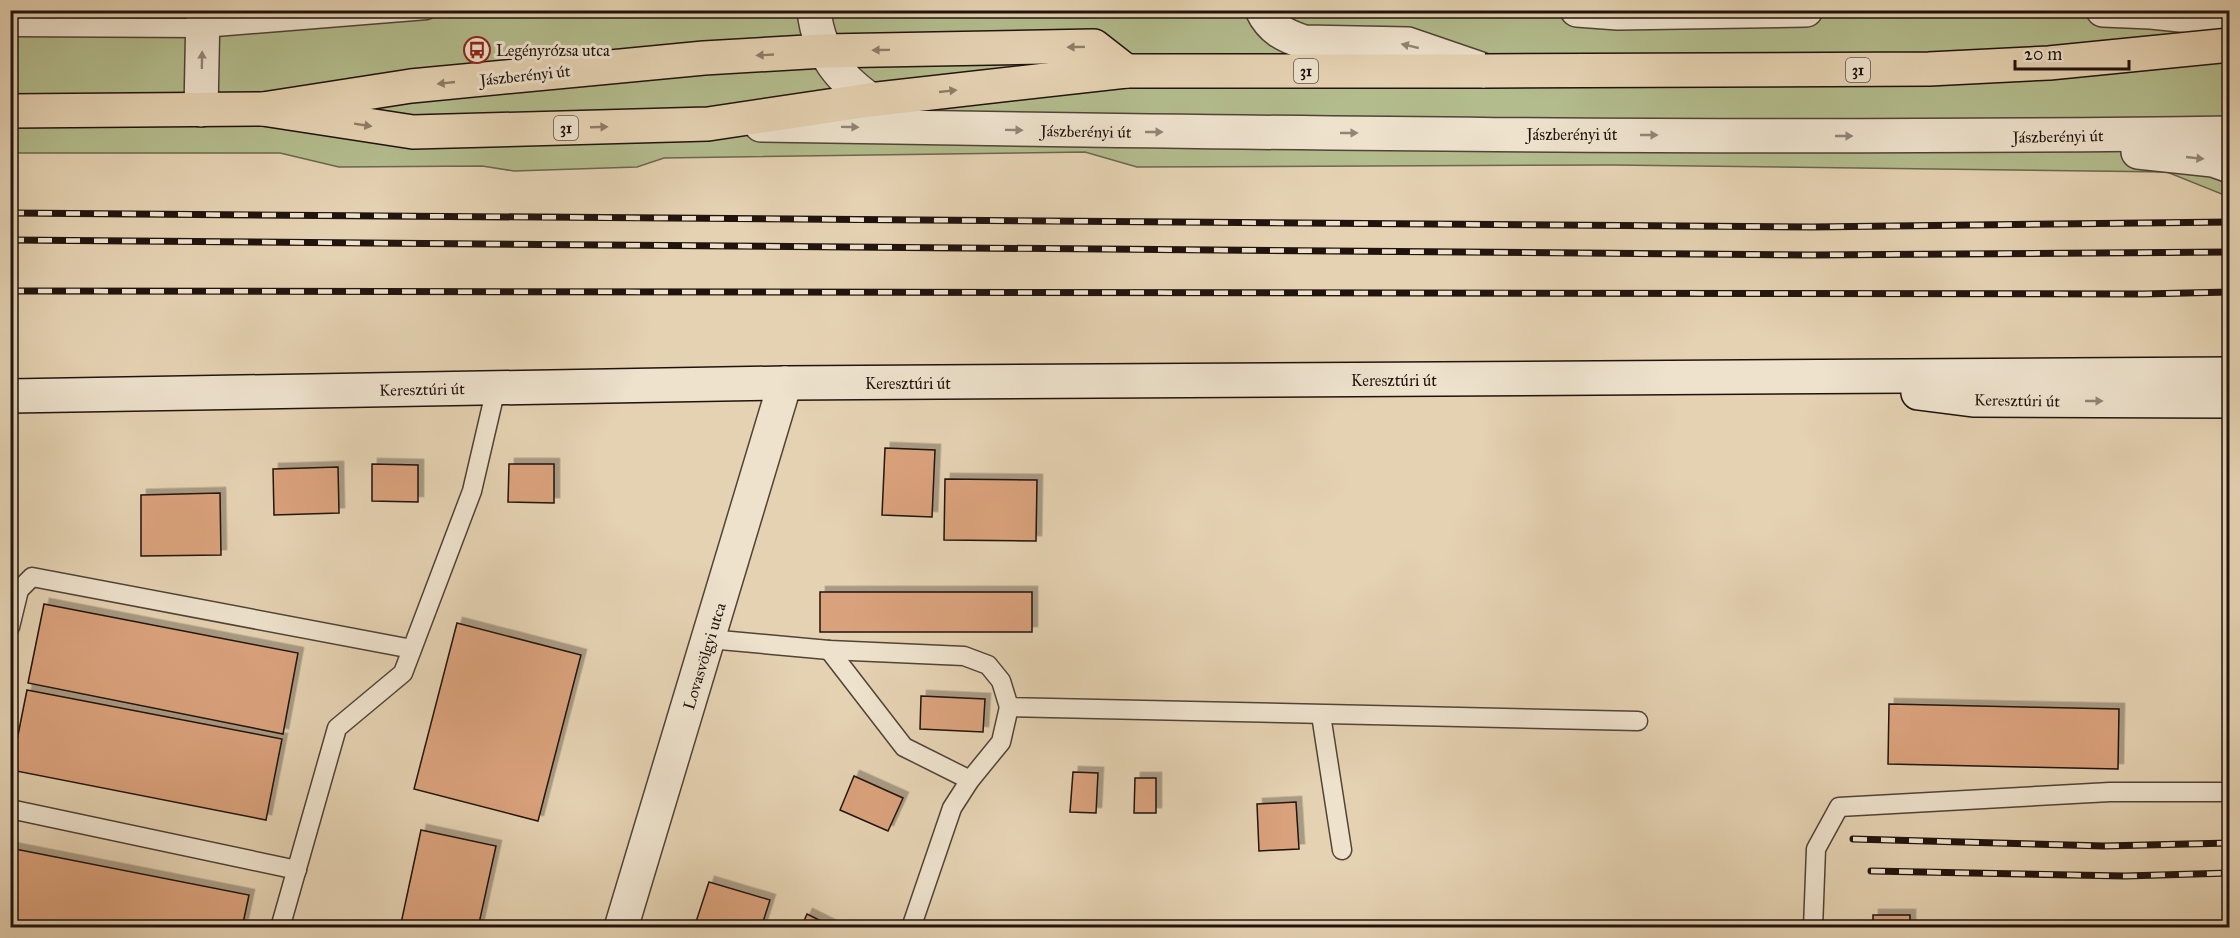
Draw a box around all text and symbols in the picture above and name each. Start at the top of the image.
scale bar [2015,33,2129,71]
bus stop icon: Legényrózsa utca [462,35,492,65]
one-way arrow [1401,40,1419,50]
place label: Legényrózsa utca [496,41,610,61]
one-way arrow [1067,42,1086,51]
text: 20 m [2024,43,2062,65]
one-way arrow [872,46,891,55]
one-way arrow [756,50,775,59]
one-way arrow [198,51,207,70]
road number: 31 [1846,58,1870,82]
road number: 31 [1294,59,1318,83]
street label: Jászberényi út [477,61,572,91]
one-way arrow [436,78,455,88]
one-way arrow [939,86,958,96]
road number: 31 [554,116,578,140]
one-way arrow [353,120,372,129]
street label: Jászberényi út [1038,121,1132,143]
one-way arrow [841,122,860,131]
one-way arrow [590,123,609,132]
one-way arrow [1005,125,1024,134]
street label: Jászberényi út [1525,125,1618,145]
street label: Jászberényi út [2010,126,2104,148]
one-way arrow [1144,127,1163,136]
one-way arrow [1339,128,1358,138]
one-way arrow [1639,130,1658,139]
one-way arrow [1834,131,1853,141]
one-way arrow [2185,153,2204,163]
street label: Keresztúri út [1351,371,1437,390]
street label: Keresztúri út [865,374,951,393]
street label: Keresztúri út [379,379,465,400]
street label: Keresztúri út [1974,390,2060,411]
one-way arrow [2085,396,2104,406]
street label: Lovasvölgyi utca [679,600,731,712]

